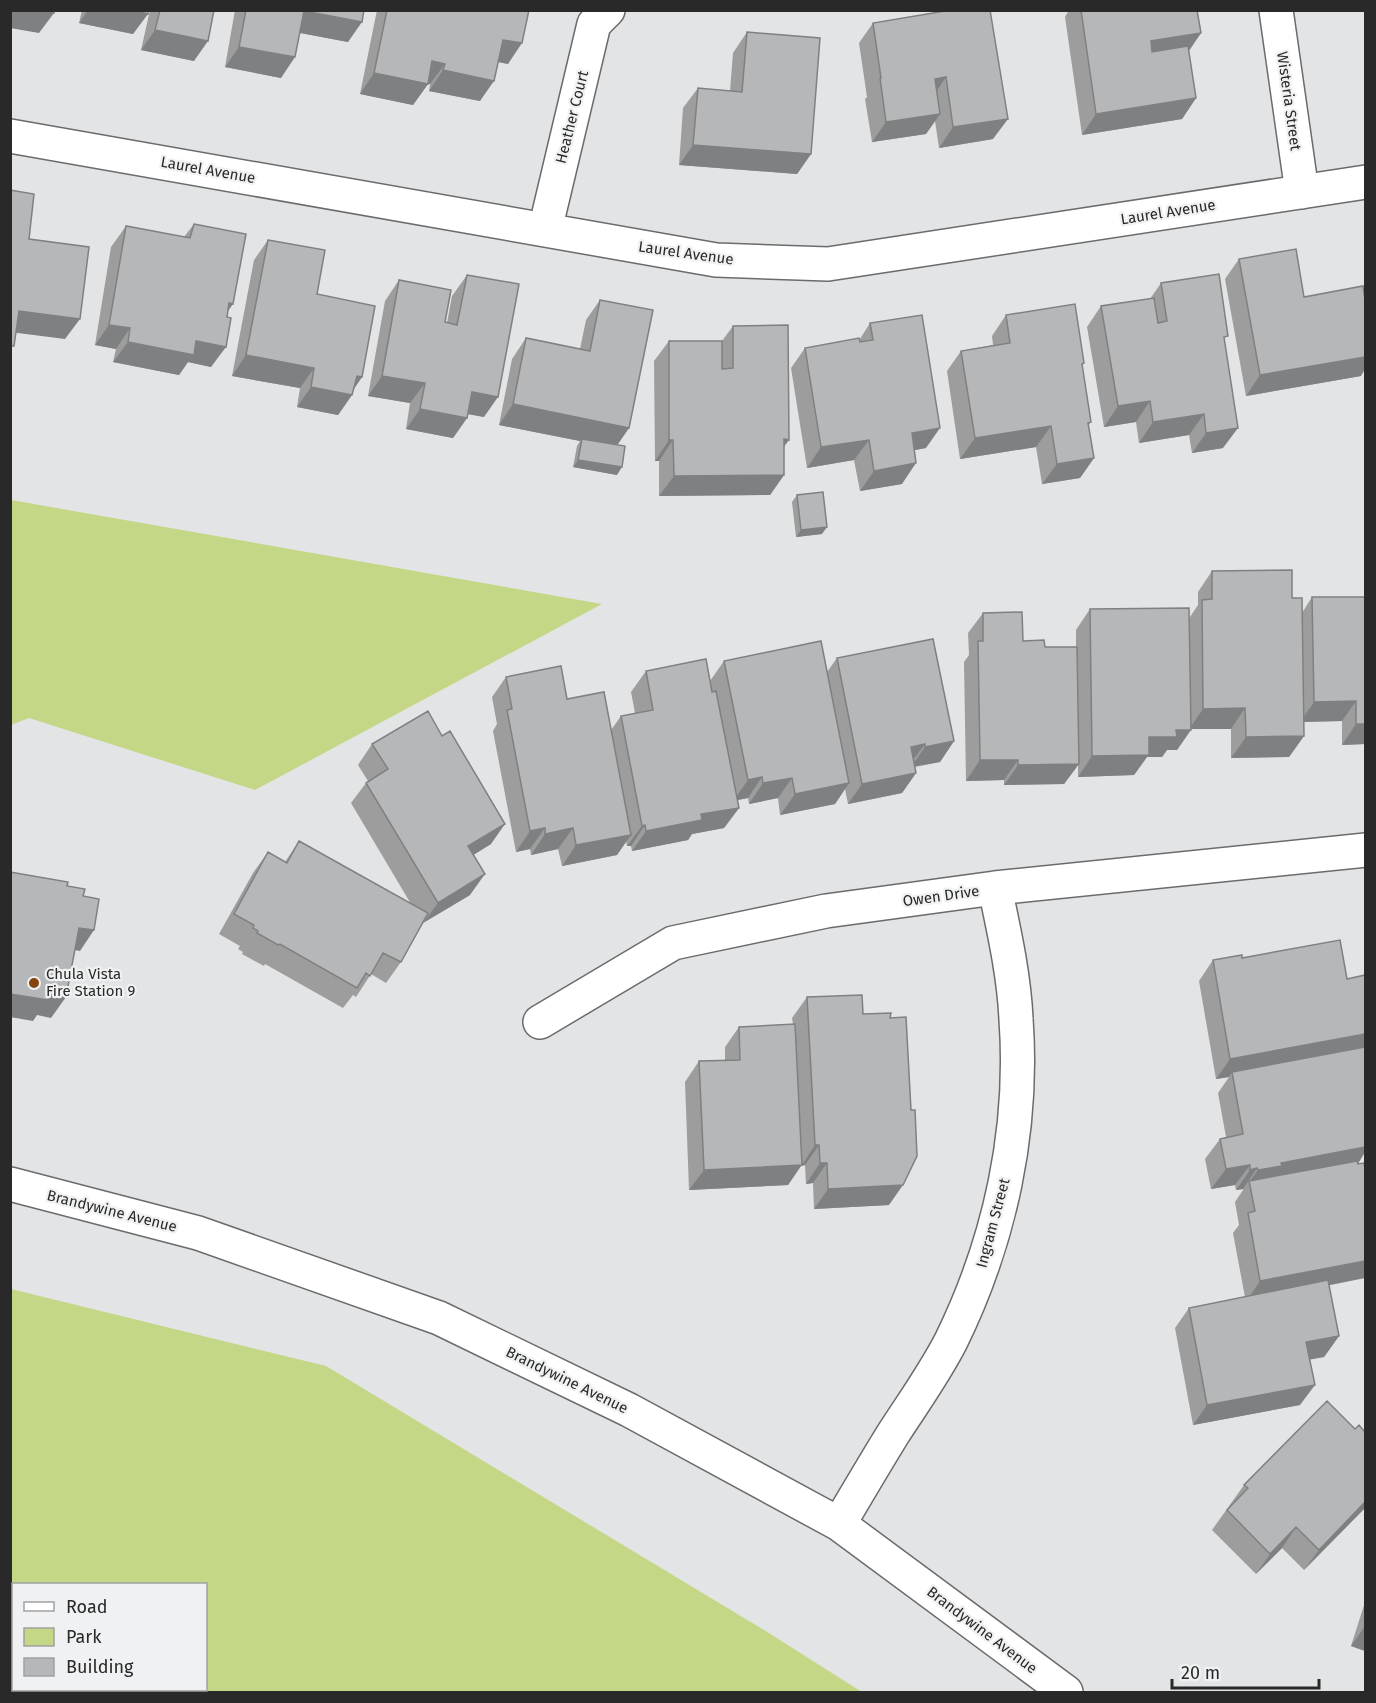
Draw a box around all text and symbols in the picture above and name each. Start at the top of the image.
street label: Wisteria Street [1273,50,1305,152]
street label: Heather Court [552,68,592,165]
street label: Laurel Avenue [159,153,257,187]
street label: Laurel Avenue [1119,196,1217,228]
street label: Laurel Avenue [637,237,735,269]
street label: Owen Drive [901,882,981,910]
place label: Chula Vista Fire Station 9 [46,965,135,1000]
marker: Chula Vista Fire Station 9 [27,976,41,990]
street label: Ingram Street [972,1176,1014,1270]
street label: Brandywine Avenue [45,1186,179,1236]
street label: Brandywine Avenue [503,1343,631,1417]
legend [12,1583,207,1691]
street label: Brandywine Avenue [923,1583,1041,1677]
text: Road [66,1596,108,1618]
text: Park [66,1626,102,1648]
scale bar [1172,1652,1319,1690]
text: Building [66,1656,134,1678]
text: 20 m [1181,1662,1220,1684]

